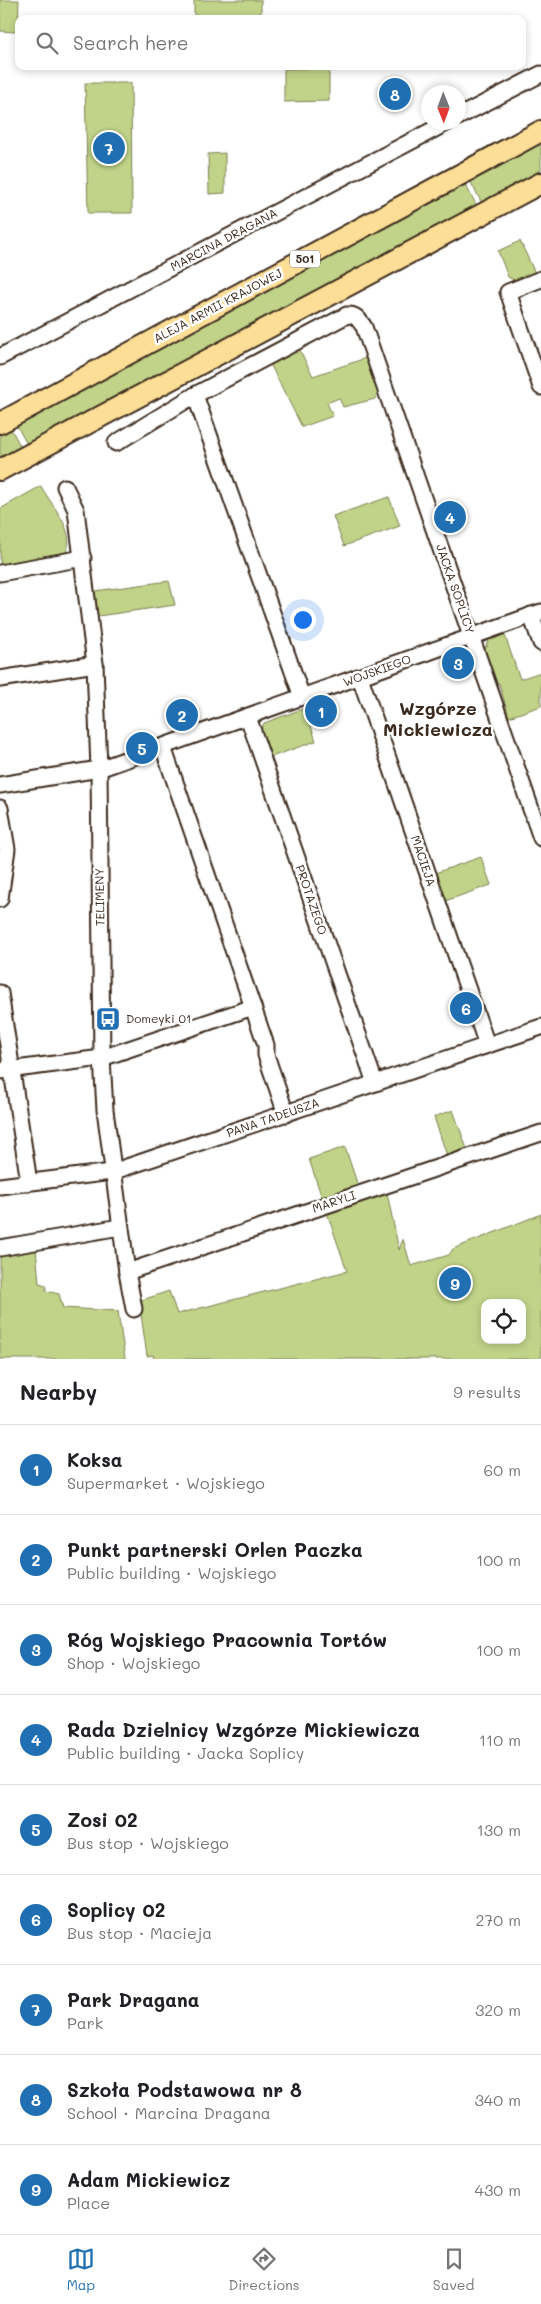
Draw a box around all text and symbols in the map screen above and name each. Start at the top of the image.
search box [15,15,526,70]
icon: search [33,29,61,57]
text: Search here [73,30,189,55]
pin: 8 [379,75,411,113]
north arrow [421,85,466,130]
pin: 7 [93,129,125,167]
street label: MARCINA DRAGANA [167,204,280,274]
road number: 501 [290,250,320,268]
street label: ALEJA ARMII KRAJOWEJ [150,264,285,346]
pin: 4 [434,498,466,536]
street label: JACKA SOPLICY [433,542,479,636]
your location [290,607,316,633]
pin: 3 [442,644,474,682]
street label: WOJSKIEGO [340,650,413,690]
pin: 1 [305,692,337,730]
pin: 2 [166,696,198,734]
district label: Wzgórze Mickiewicza [383,696,493,741]
pin: 5 [126,729,158,767]
street label: MACIEJA [408,833,440,888]
street label: PROTAZEGO [293,863,331,937]
street label: TELIMENY [90,868,108,926]
pin: 6 [450,989,482,1027]
bus stop icon: Domeyki 01 [95,1006,121,1032]
place label: Domeyki 01 [126,1010,191,1026]
street label: PANA TADEUSZA [224,1094,321,1140]
street label: MARYLI [310,1186,358,1216]
pin: 9 [439,1264,471,1302]
map controls [481,1299,526,1344]
button: locate [481,1299,526,1344]
text: Nearby [20,1378,97,1405]
text: 9 results [453,1381,521,1402]
text: Koksa [67,1447,123,1472]
text: 1 [32,1459,40,1480]
text: 60 m [484,1459,521,1480]
text: Supermarket · Wojskiego [67,1472,265,1493]
text: Punkt partnerski Orlen Paczka [67,1537,363,1562]
text: 2 [32,1549,40,1570]
text: 100 m [476,1549,521,1570]
text: Public building · Wojskiego [67,1562,276,1583]
text: Róg Wojskiego Pracownia Tortów [67,1627,387,1652]
text: 3 [31,1639,41,1660]
text: 100 m [476,1639,521,1660]
text: Shop · Wojskiego [67,1652,200,1673]
text: Rada Dzielnicy Wzgórze Mickiewicza [67,1717,420,1742]
text: 4 [31,1729,41,1750]
text: 110 m [479,1729,521,1750]
text: Public building · Jacka Soplicy [67,1742,304,1763]
text: Zosi 02 [67,1807,138,1832]
text: 5 [31,1819,41,1840]
text: 130 m [477,1819,521,1840]
text: Bus stop · Wojskiego [67,1832,229,1853]
text: Soplicy 02 [67,1897,165,1922]
text: 6 [31,1909,41,1930]
text: 270 m [475,1909,521,1930]
text: Bus stop · Macieja [67,1922,212,1943]
text: Park Dragana [67,1987,199,2012]
text: 7 [32,1999,40,2020]
text: 320 m [475,1999,521,2020]
text: Park [67,2012,103,2033]
text: Szkoła Podstawowa nr 8 [67,2077,302,2102]
text: 8 [31,2089,41,2110]
text: 340 m [474,2089,521,2110]
text: School · Marcina Dragana [67,2102,271,2123]
text: Adam Mickiewicz [67,2167,230,2192]
text: 9 [31,2179,41,2200]
text: 430 m [474,2179,521,2200]
text: Place [67,2192,110,2213]
tab: Map [67,2245,95,2294]
tab: Directions [228,2245,300,2294]
tab: Saved [433,2245,474,2294]

